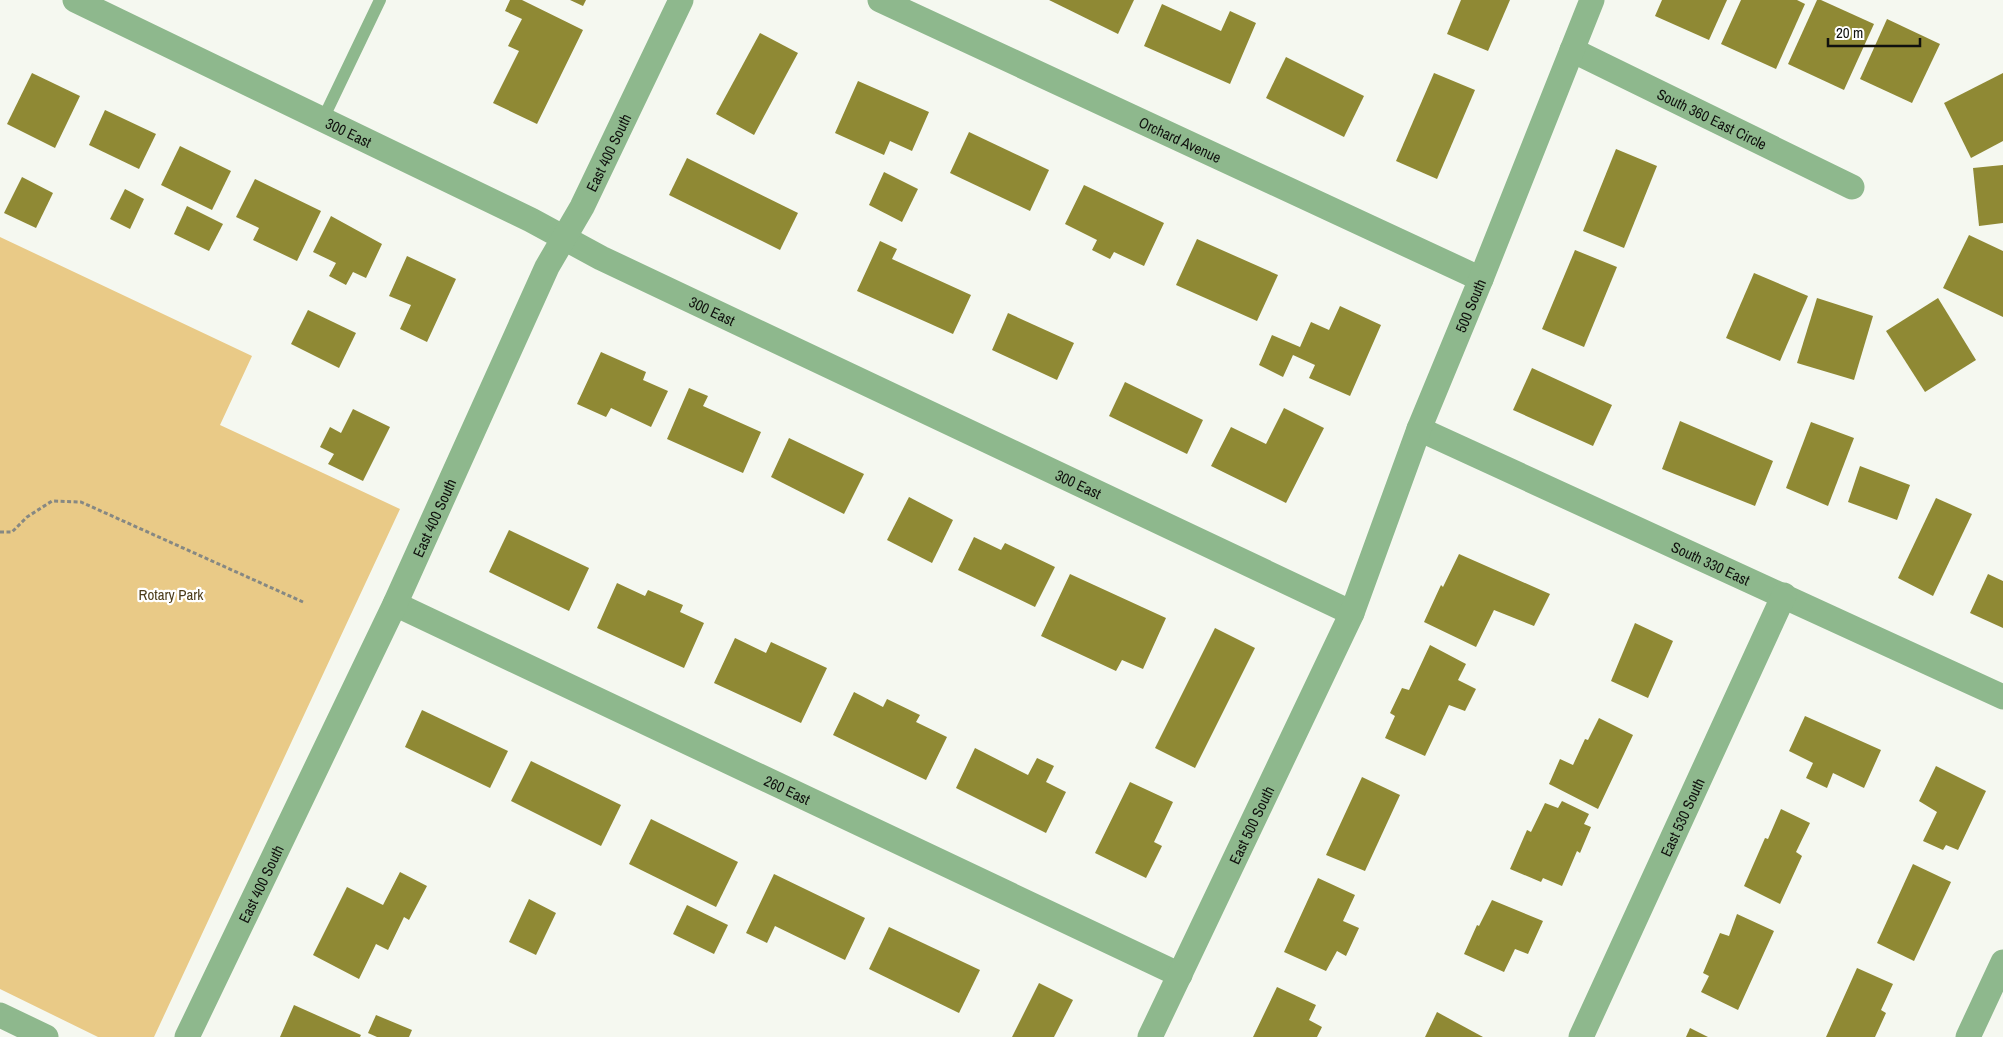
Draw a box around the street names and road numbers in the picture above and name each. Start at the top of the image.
street label: South 360 East Circle [1654,83,1771,154]
street label: East 400 South [580,110,636,195]
street label: Orchard Avenue [1136,111,1225,168]
street label: 300 East [322,112,376,152]
street label: 500 South [1450,276,1490,336]
street label: 300 East [686,291,739,331]
street label: 300 East [1052,464,1105,504]
street label: East 400 South [407,475,461,560]
street label: South 330 East [1668,536,1754,590]
street label: 260 East [761,770,814,810]
street label: East 530 South [1655,774,1709,860]
street label: East 500 South [1223,782,1279,867]
street label: East 400 South [233,841,288,926]

